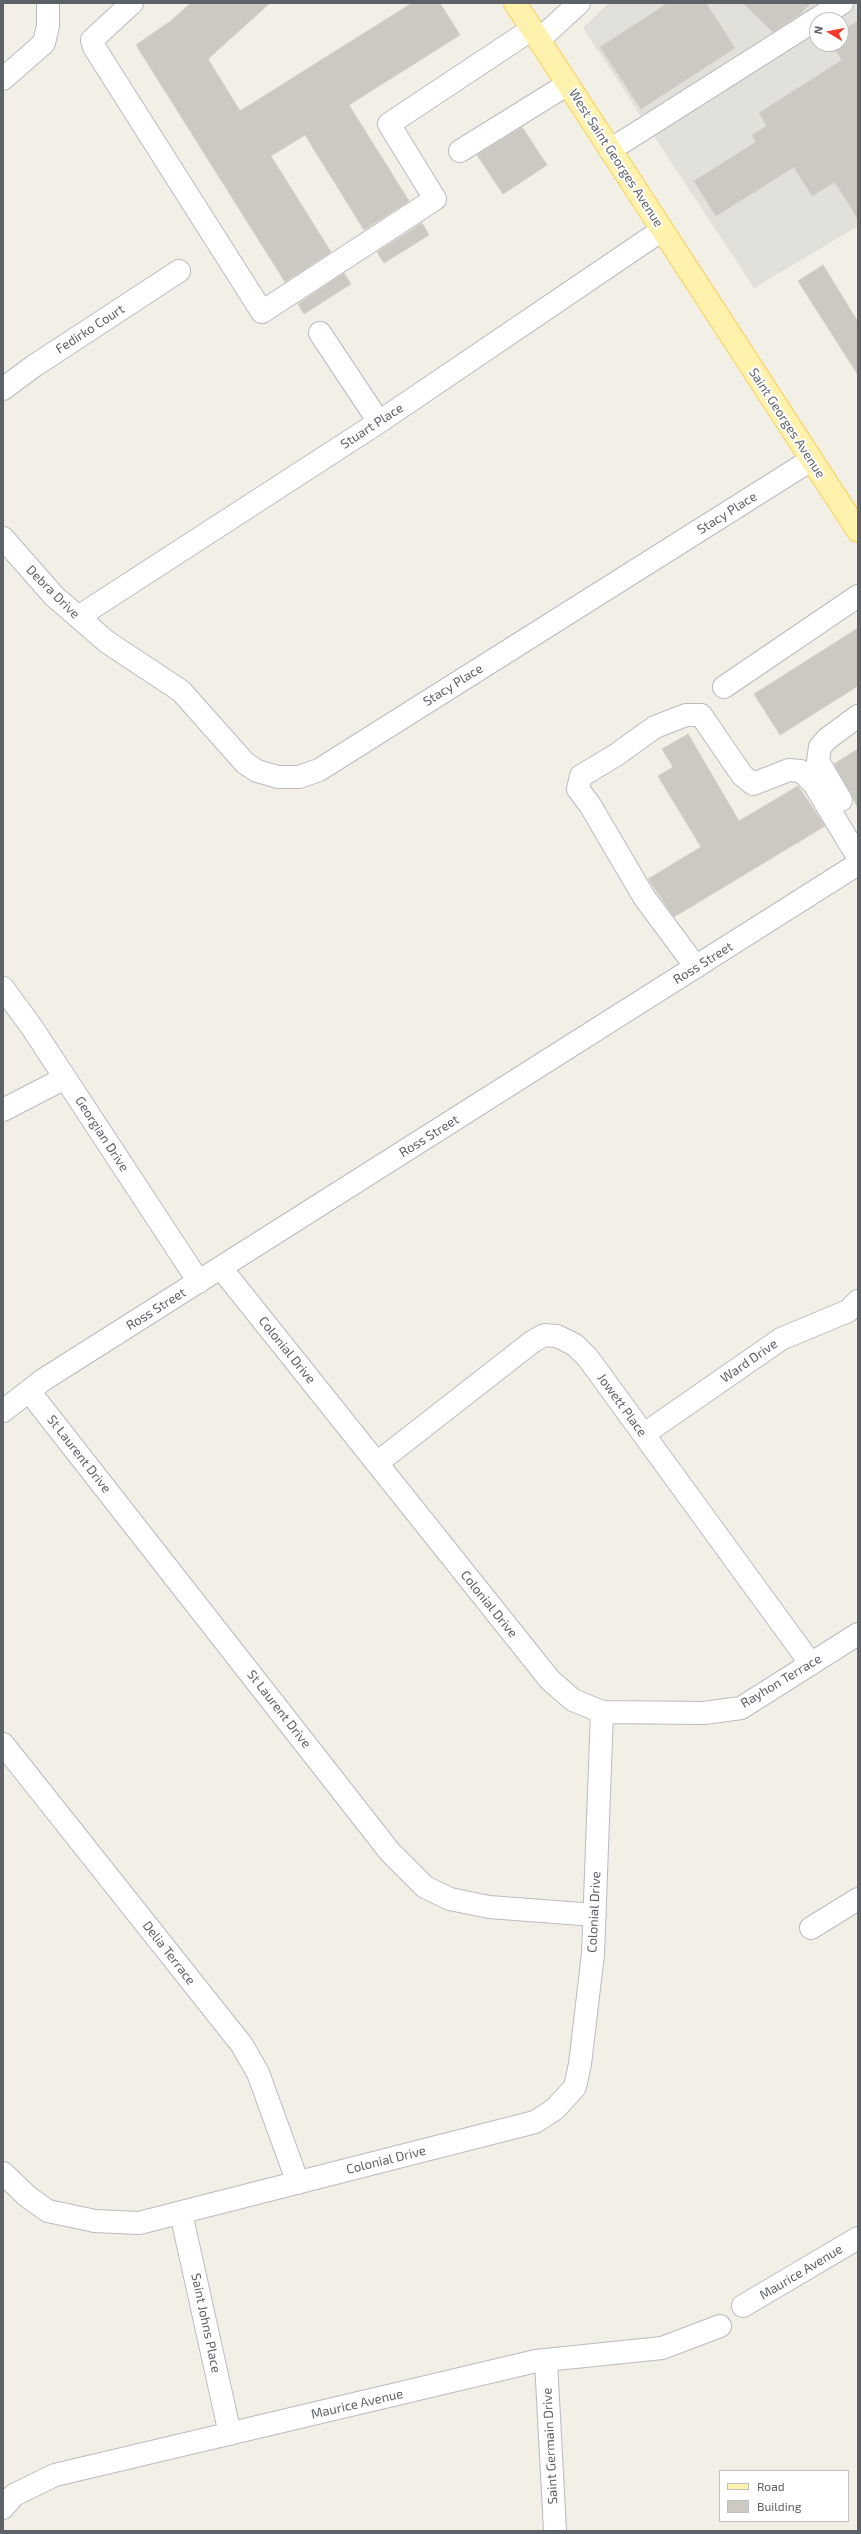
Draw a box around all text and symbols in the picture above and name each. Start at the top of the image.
north arrow [809,12,849,52]
text: N [811,25,825,35]
street label: West Saint Georges Avenue [565,86,667,230]
street label: Fedirko Court [53,301,127,357]
street label: Saint Georges Avenue [746,365,828,481]
street label: Stuart Place [338,400,406,452]
street label: Stacy Place [694,489,760,537]
street label: Debra Drive [23,562,83,622]
street label: Stacy Place [420,661,486,709]
street label: Ross Street [670,938,736,988]
street label: Georgian Drive [72,1093,132,1175]
street label: Ross Street [396,1111,462,1161]
street label: Ross Street [123,1284,189,1334]
street label: Colonial Drive [255,1313,319,1387]
street label: Ward Drive [718,1336,780,1386]
street label: Jowett Place [594,1370,650,1440]
street label: St Laurent Drive [44,1412,114,1496]
street label: Colonial Drive [457,1567,521,1641]
street label: Rayhon Terrace [738,1651,824,1711]
street label: St Laurent Drive [244,1667,314,1751]
street label: Colonial Drive [584,1871,604,1953]
street label: Delia Terrace [139,1918,199,1988]
street label: Colonial Drive [345,2143,427,2177]
street label: Maurice Avenue [757,2241,845,2303]
street label: Saint Johns Place [188,2272,224,2374]
street label: Maurice Avenue [309,2386,405,2422]
street label: Saint Germain Drive [539,2387,561,2505]
legend [719,2470,849,2522]
text: Road [757,2479,785,2493]
text: Building [757,2499,801,2513]

